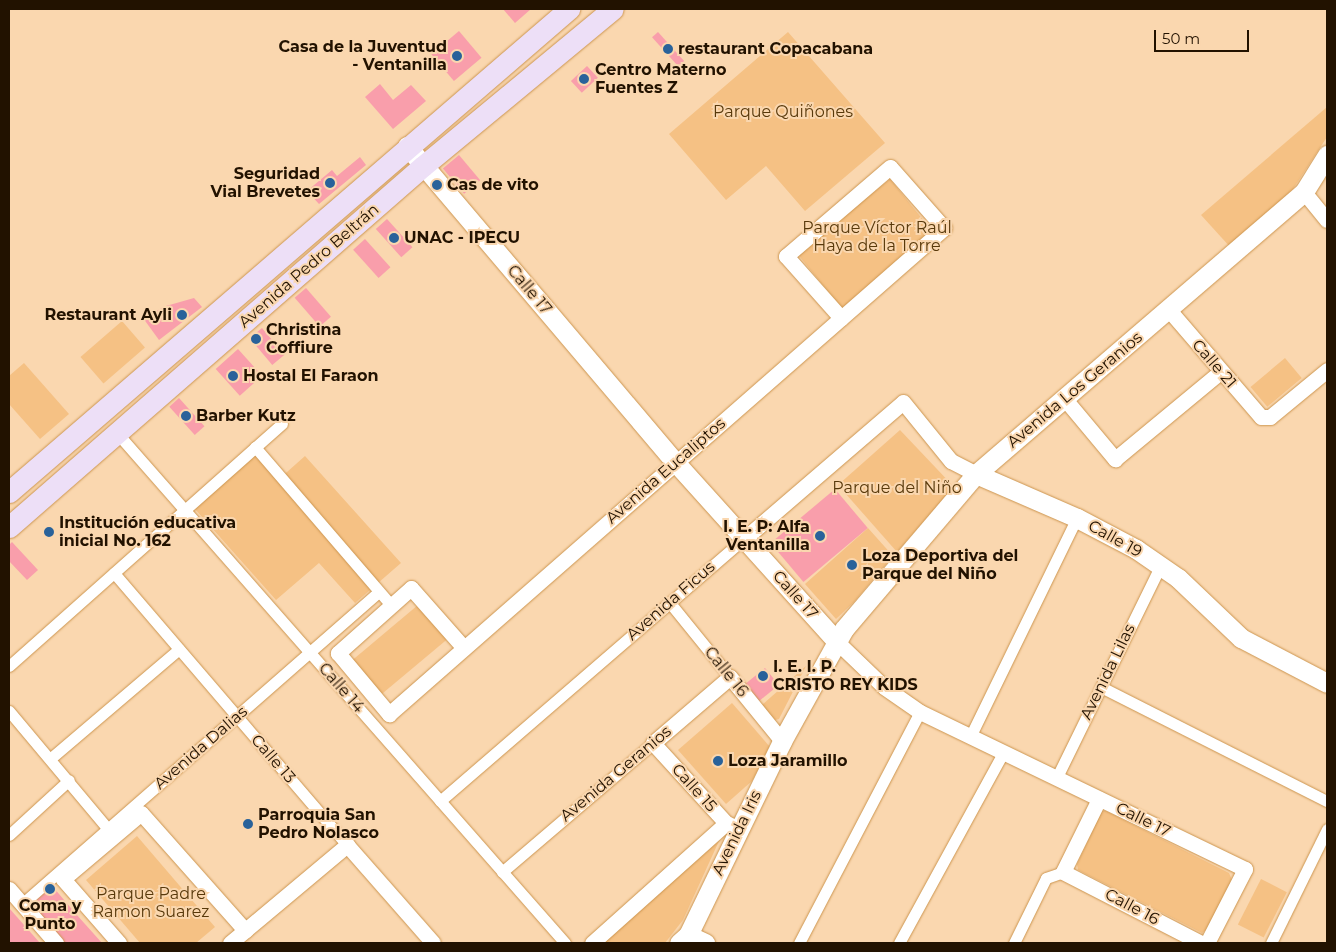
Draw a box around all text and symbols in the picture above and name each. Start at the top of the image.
scale bar [1156,20,1251,52]
text: 50 m [1162,29,1200,48]
place label: Casa de la Juventud - Ventanilla [279,37,447,75]
place label: restaurant Copacabana [678,39,873,59]
marker: restaurant Copacabana [662,43,674,55]
marker: Casa de la Juventud - Ventanilla [451,50,463,62]
place label: Centro Materno Fuentes Z [595,60,727,98]
marker: Centro Materno Fuentes Z [577,72,591,86]
park label: Parque Quiñones [713,102,853,122]
place label: Seguridad Vial Brevetes [210,164,320,202]
place label: Cas de vito [447,175,539,195]
marker: Seguridad Vial Brevetes [324,177,336,189]
marker: Cas de vito [431,179,443,191]
street label: Avenida Pedro Beltrán [235,200,383,332]
park label: Parque Víctor Raúl Haya de la Torre [802,218,952,256]
place label: UNAC - IPECU [404,228,520,248]
marker: UNAC - IPECU [388,232,400,244]
street label: Calle 17 [503,261,555,319]
place label: Restaurant Ayli [44,305,172,325]
marker: Restaurant Ayli [176,309,188,321]
place label: Christina Coffiure [266,320,341,358]
street label: Avenida Los Geranios [1004,328,1146,452]
marker: Christina Coffiure [250,333,262,345]
street label: Calle 21 [1188,336,1240,392]
place label: Hostal El Faraon [243,366,378,386]
marker: Hostal El Faraon [227,370,239,382]
place label: Barber Kutz [196,406,296,426]
marker: Barber Kutz [180,410,192,422]
street label: Avenida Eucaliptos [602,414,730,528]
park label: Parque del Niño [832,478,962,498]
place label: Institución educativa inicial No. 162 [59,513,236,551]
street label: Calle 19 [1085,516,1145,562]
place label: I. E. P: Alfa Ventanilla [723,517,810,555]
marker: Institución educativa inicial No. 162 [43,526,55,538]
marker: I. E. P: Alfa Ventanilla [814,530,826,542]
place label: Loza Deportiva del Parque del Niño [862,546,1018,584]
street label: Avenida Ficus [623,557,719,645]
marker: Loza Deportiva del Parque del Niño [846,559,858,571]
street label: Calle 17 [768,567,822,623]
street label: Avenida Lilas [1077,621,1139,723]
street label: Calle 16 [700,643,752,701]
place label: I. E. I. P. CRISTO REY KIDS [773,657,918,695]
street label: Calle 14 [314,659,368,717]
marker: I. E. I. P. CRISTO REY KIDS [757,670,769,682]
street label: Avenida Dalias [150,702,252,794]
street label: Avenida Geranios [557,722,675,826]
street label: Calle 13 [247,731,299,787]
place label: Loza Jaramillo [728,751,847,771]
marker: Loza Jaramillo [712,755,724,767]
street label: Calle 15 [667,760,721,816]
street label: Avenida Iris [708,787,766,879]
street label: Calle 17 [1113,799,1173,841]
place label: Parroquia San Pedro Nolasco [258,805,379,843]
marker: Parroquia San Pedro Nolasco [242,818,254,830]
marker: Coma y Punto [44,883,56,895]
park label: Parque Padre Ramon Suarez [93,884,209,922]
street label: Calle 16 [1102,885,1162,929]
place label: Coma y Punto [19,896,81,934]

